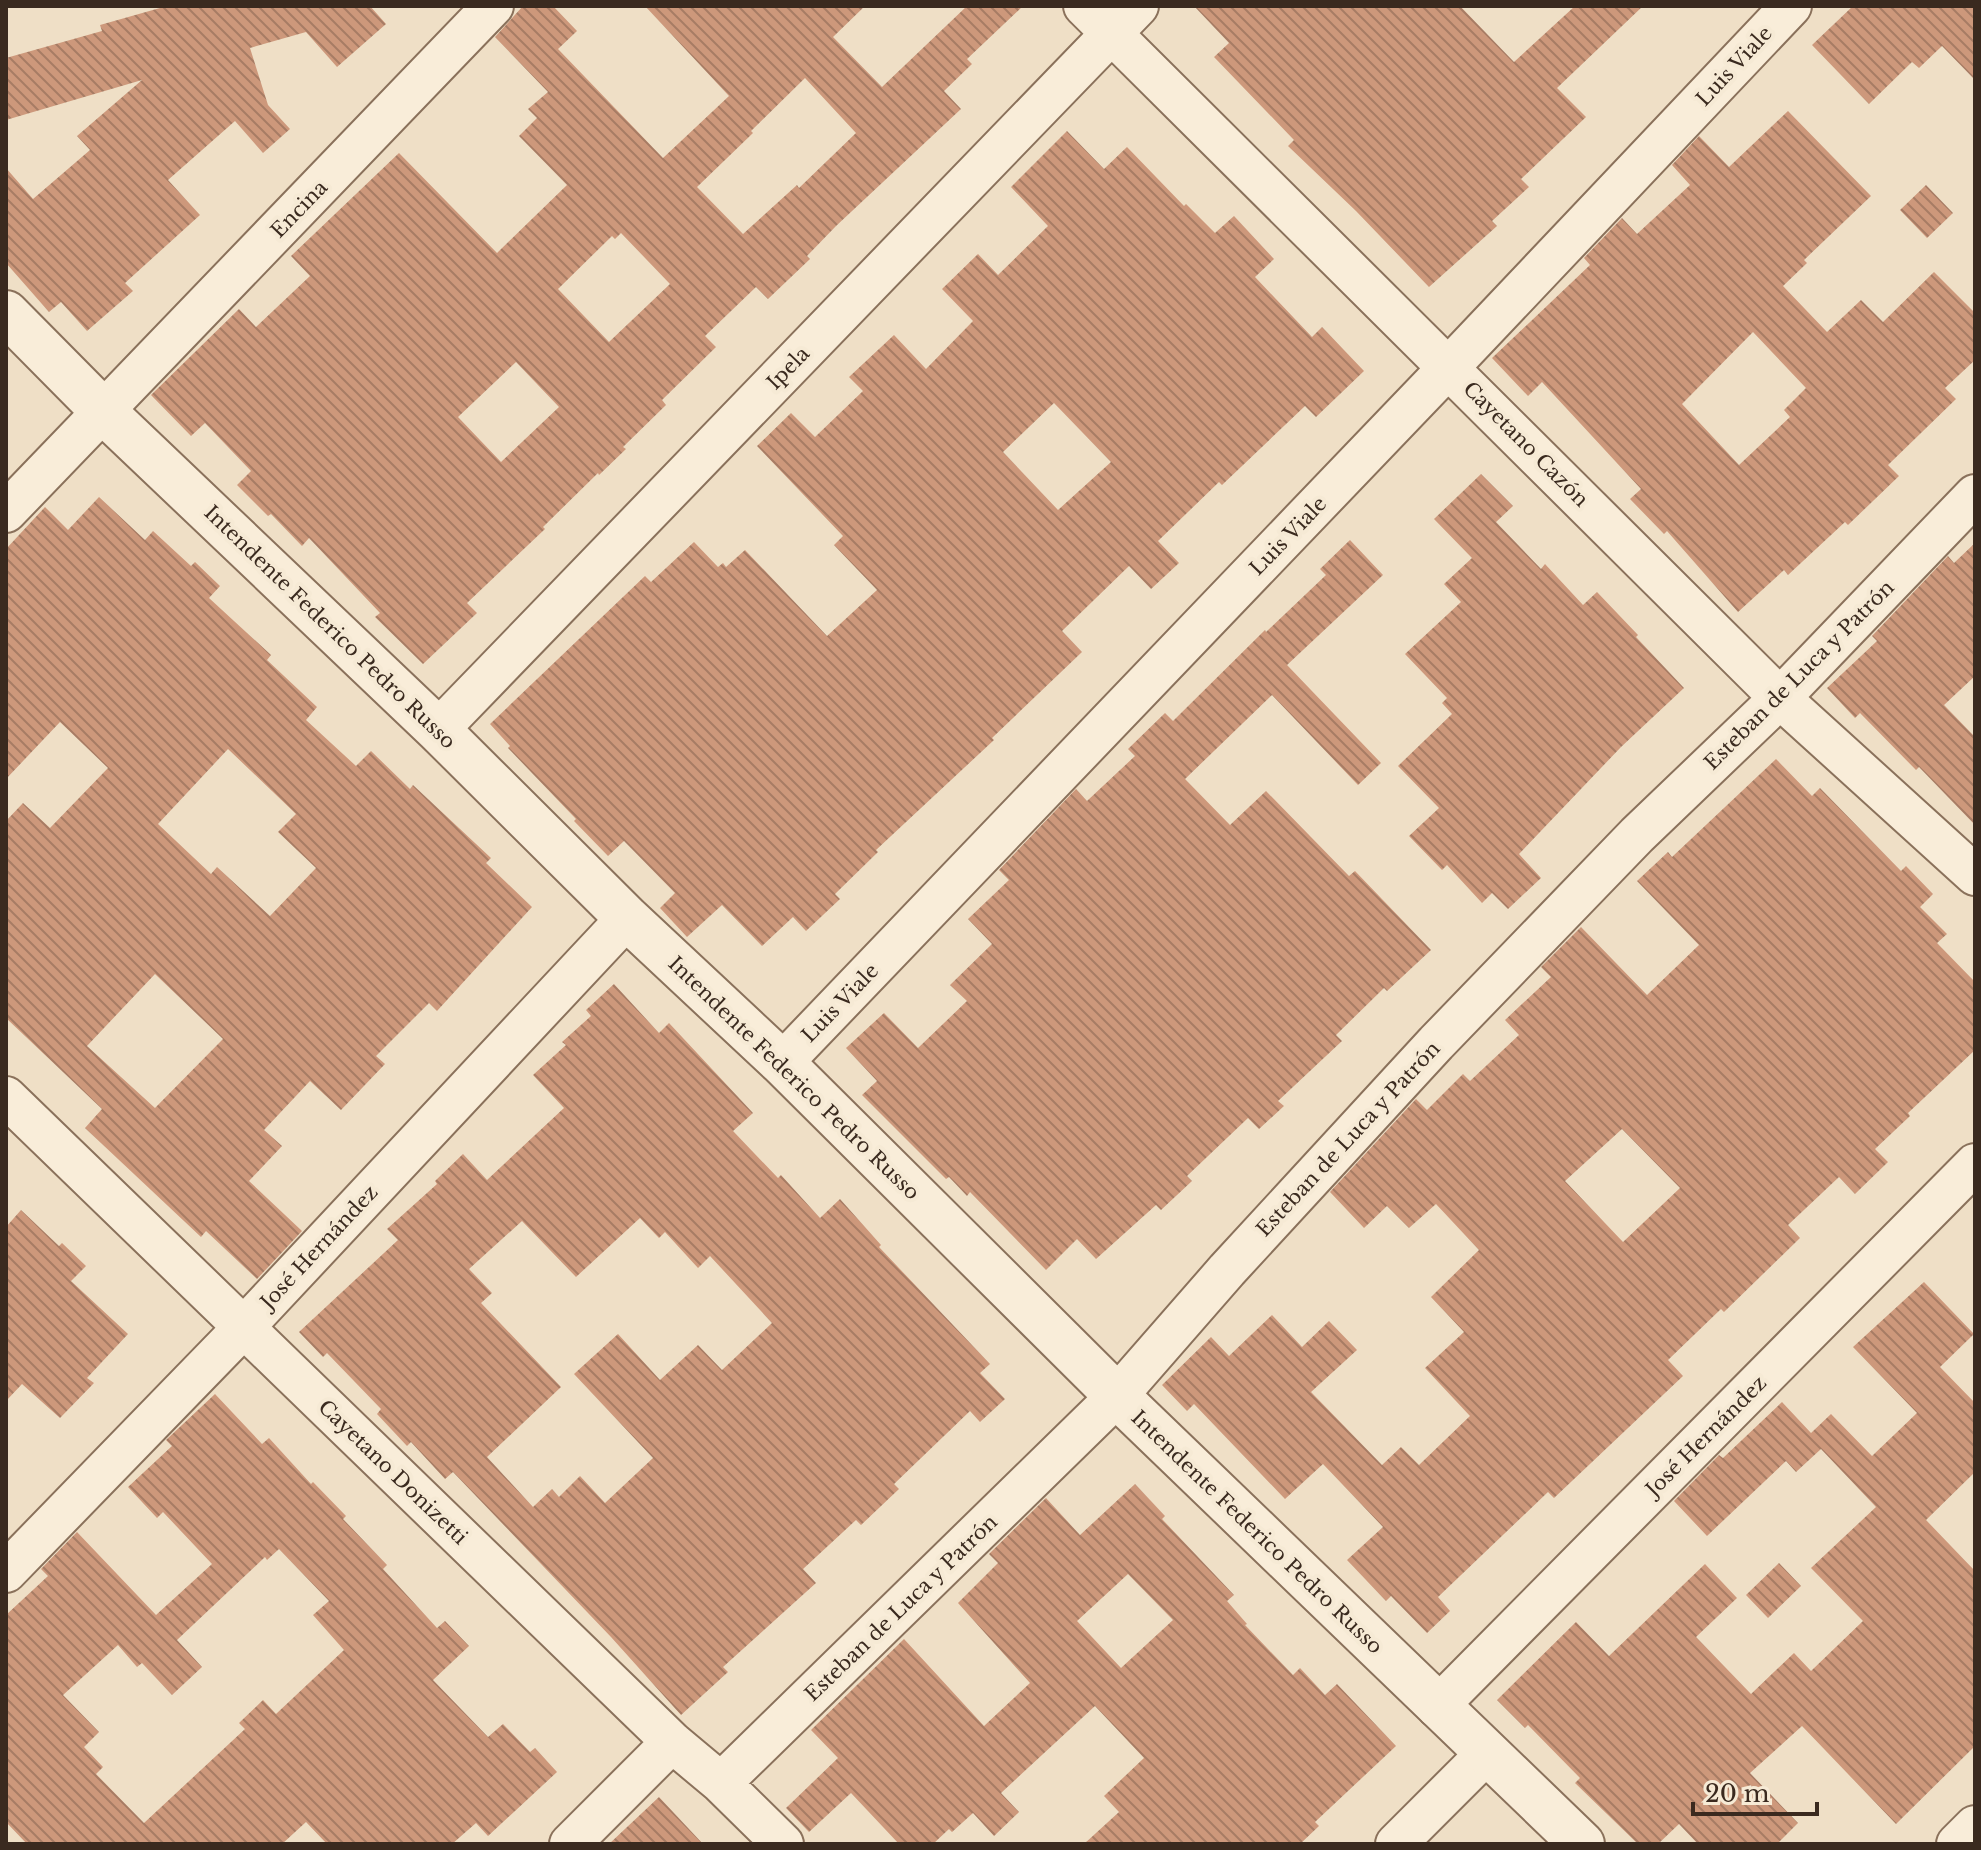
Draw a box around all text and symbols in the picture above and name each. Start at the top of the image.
street label: Luis Viale [1691,21,1777,111]
street label: Encina [266,175,333,243]
street label: Ipela [762,341,815,395]
street label: Cayetano Cazón [1459,377,1594,512]
street label: Luis Viale [1245,492,1331,580]
street label: Intendente Federico Pedro Russo [199,500,461,754]
street label: Esteban de Luca y Patrón [1699,575,1899,775]
street label: Intendente Federico Pedro Russo [663,951,925,1205]
street label: Luis Viale [797,959,883,1047]
street label: Esteban de Luca y Patrón [1251,1036,1445,1241]
street label: José Hernández [253,1180,382,1316]
street label: José Hernández [1639,1371,1771,1503]
street label: Cayetano Donizetti [314,1395,473,1549]
street label: Intendente Federico Pedro Russo [1126,1405,1388,1659]
street label: Esteban de Luca y Patrón [800,1510,1002,1706]
scale bar [1693,1766,1817,1816]
text: 20 m [1705,1779,1770,1808]

